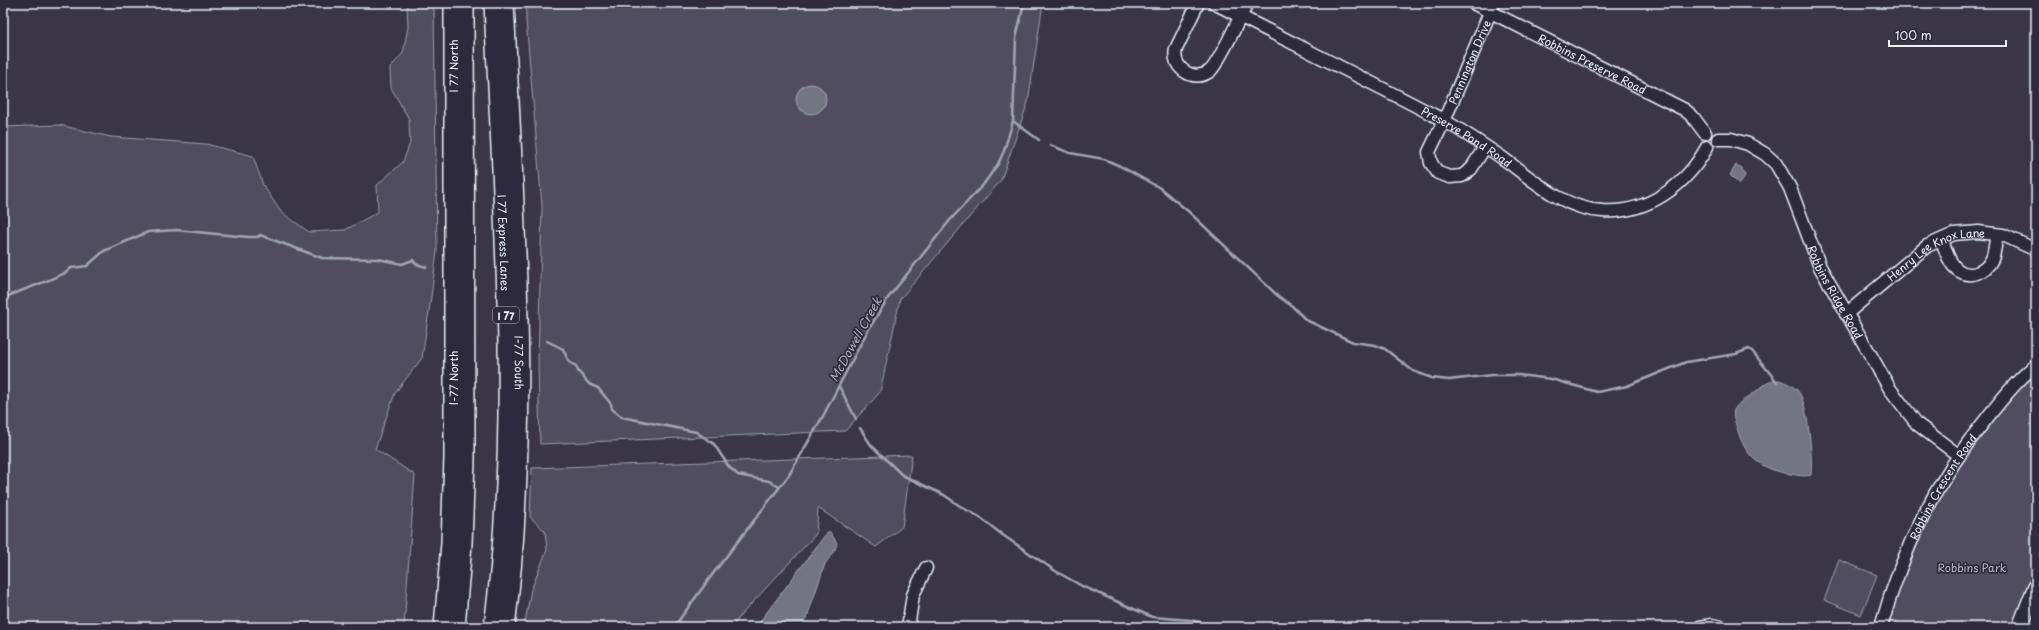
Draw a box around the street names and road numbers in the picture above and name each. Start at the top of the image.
street label: Pennington Drive [1444,17,1494,107]
street label: Robbins Preserve Road [1536,29,1650,98]
street label: I 77 North [445,39,462,93]
street label: Preserve Pond Road [1419,102,1516,171]
street label: I 77 Express Lanes [494,194,514,291]
street label: Henry Lee Knox Lane [1883,223,1986,285]
street label: Robbins Ridge Road [1804,243,1868,342]
road number: I 77 [493,307,519,323]
street label: I-77 South [511,335,528,390]
street label: I-77 North [445,351,462,405]
street label: Robbins Crescent Road [1905,430,1980,542]

